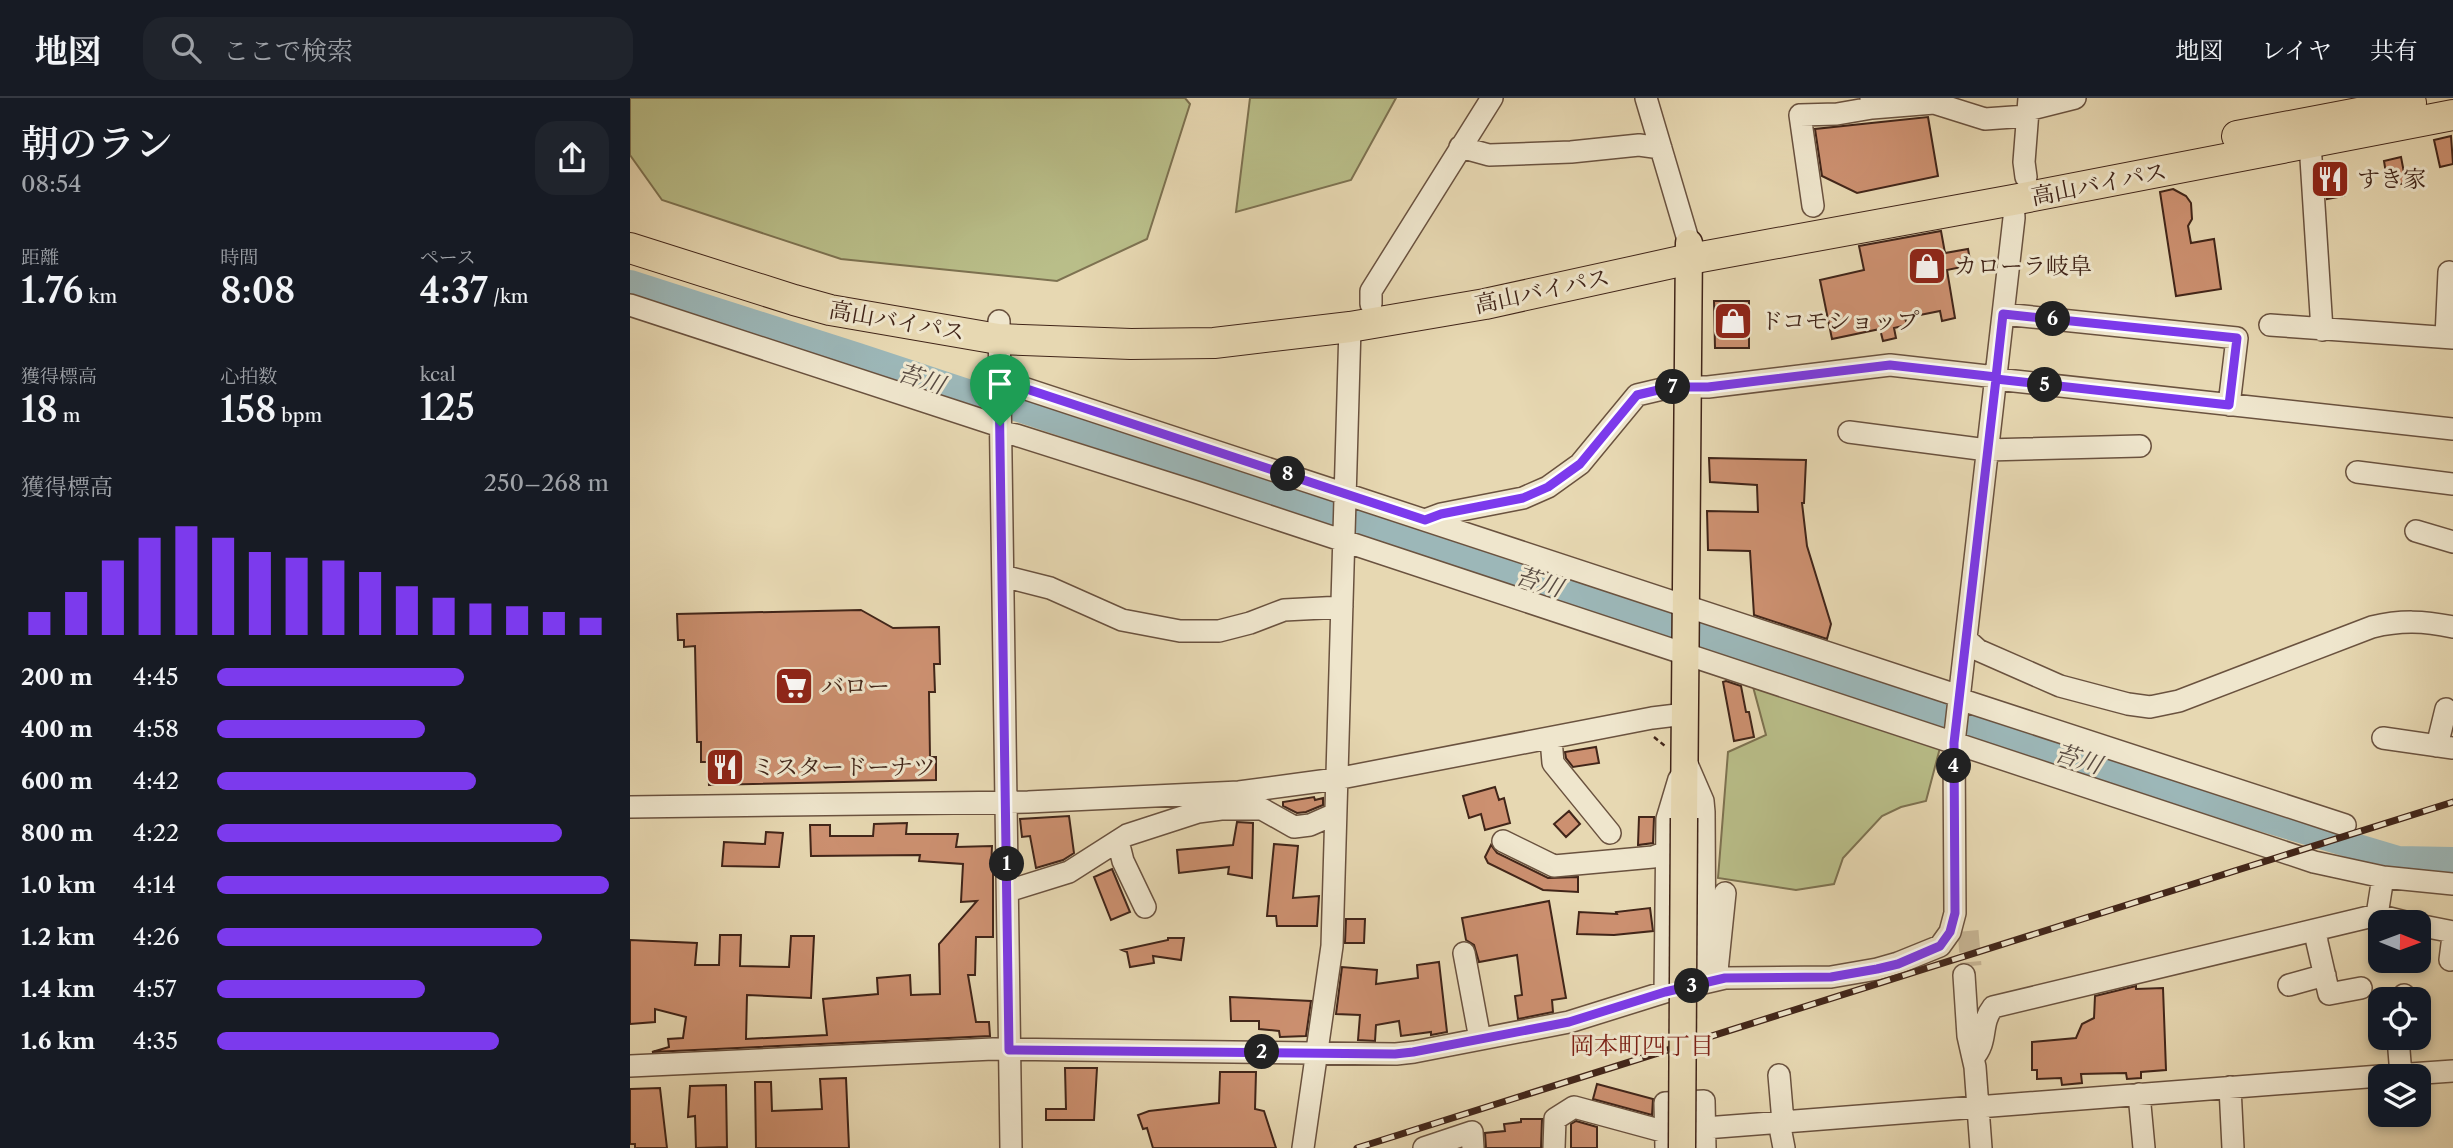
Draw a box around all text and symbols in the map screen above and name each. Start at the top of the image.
search box [143,17,633,80]
icon: search [167,29,205,67]
text: 地図 [35,31,101,72]
text: ここで検索 [223,35,353,67]
text: 地図 [2175,36,2223,65]
text: レイヤ [2261,36,2332,65]
text: 共有 [2370,36,2418,65]
text: 朝のラン [21,120,173,167]
button: share [535,121,609,195]
street label: 高山バイパス [2029,157,2169,211]
restaurant icon: すき家 [2309,158,2351,200]
place label: すき家 [2357,165,2426,193]
text: 08:54 [21,170,81,198]
shop icon: カローラ岐阜 [1906,245,1948,287]
text: 距離 [21,246,59,269]
text: 時間 [220,246,258,269]
text: ペース [420,246,476,269]
place label: カローラ岐阜 [1954,252,2092,280]
street label: 高山バイパス [1472,263,1612,319]
text: 1.76 [21,269,83,312]
text: 8:08 [220,269,295,312]
text: 4:37 [420,269,488,312]
text: km [83,285,117,308]
text: /km [488,285,529,308]
street label: 高山バイパス [827,295,967,347]
shop icon: ドコモショップ [1712,300,1754,342]
pin: 6 [2036,302,2070,336]
place label: ドコモショップ [1760,307,1920,335]
text: 6 [2047,307,2058,330]
pin [970,354,1030,426]
water label: 苔川 [894,357,951,401]
text: kcal [420,363,456,386]
text: 獲得標高 [21,365,97,388]
text: 心拍数 [220,365,277,388]
icon: arrive [981,365,1019,403]
pin: 5 [2028,368,2062,402]
pin: 7 [1656,370,1690,404]
text: 5 [2039,373,2050,396]
text: 7 [1668,375,1677,398]
text: 125 [420,386,475,429]
text: 18 [21,388,58,431]
text: 158 [220,388,276,431]
text: m [58,404,80,427]
text: bpm [276,404,322,427]
pin: 8 [1270,456,1306,492]
text: 8 [1282,462,1293,485]
text: 250–268 m [484,469,609,497]
text: 獲得標高 [21,473,113,501]
water label: 苔川 [1512,560,1569,604]
text: 200 m [21,663,93,691]
text: 4:45 [133,663,179,691]
supermarket icon: バロー [773,665,815,707]
place label: バロー [821,672,890,700]
text: 400 m [21,715,93,743]
text: 4:58 [133,715,179,743]
water label: 苔川 [2051,737,2108,781]
restaurant icon: ミスタードーナツ [704,746,746,788]
pin: 4 [1936,748,1972,784]
place label: ミスタードーナツ [752,753,936,781]
text: 4 [1948,754,1959,777]
text: 600 m [21,767,93,795]
text: 4:42 [133,767,179,795]
text: 800 m [21,819,93,847]
text: 4:22 [133,819,179,847]
pin: 1 [990,846,1024,882]
text: 1 [1002,852,1011,875]
text: 1.0 km [21,871,96,899]
text: 4:14 [133,871,176,899]
north arrow [2368,910,2431,973]
map controls [2368,910,2431,1127]
text: 1.2 km [21,923,95,951]
text: 4:26 [133,923,179,951]
pin: 3 [1674,968,1710,1004]
text: 3 [1686,974,1697,997]
text: 1.4 km [21,975,95,1003]
text: 4:57 [133,975,177,1003]
button: locate [2368,987,2431,1050]
text: 1.6 km [21,1027,95,1055]
text: 4:35 [133,1027,178,1055]
district label: 岡本町四丁目 [1570,1031,1714,1060]
pin: 2 [1244,1034,1280,1070]
text: 2 [1256,1040,1267,1063]
button: layers [2368,1064,2431,1127]

